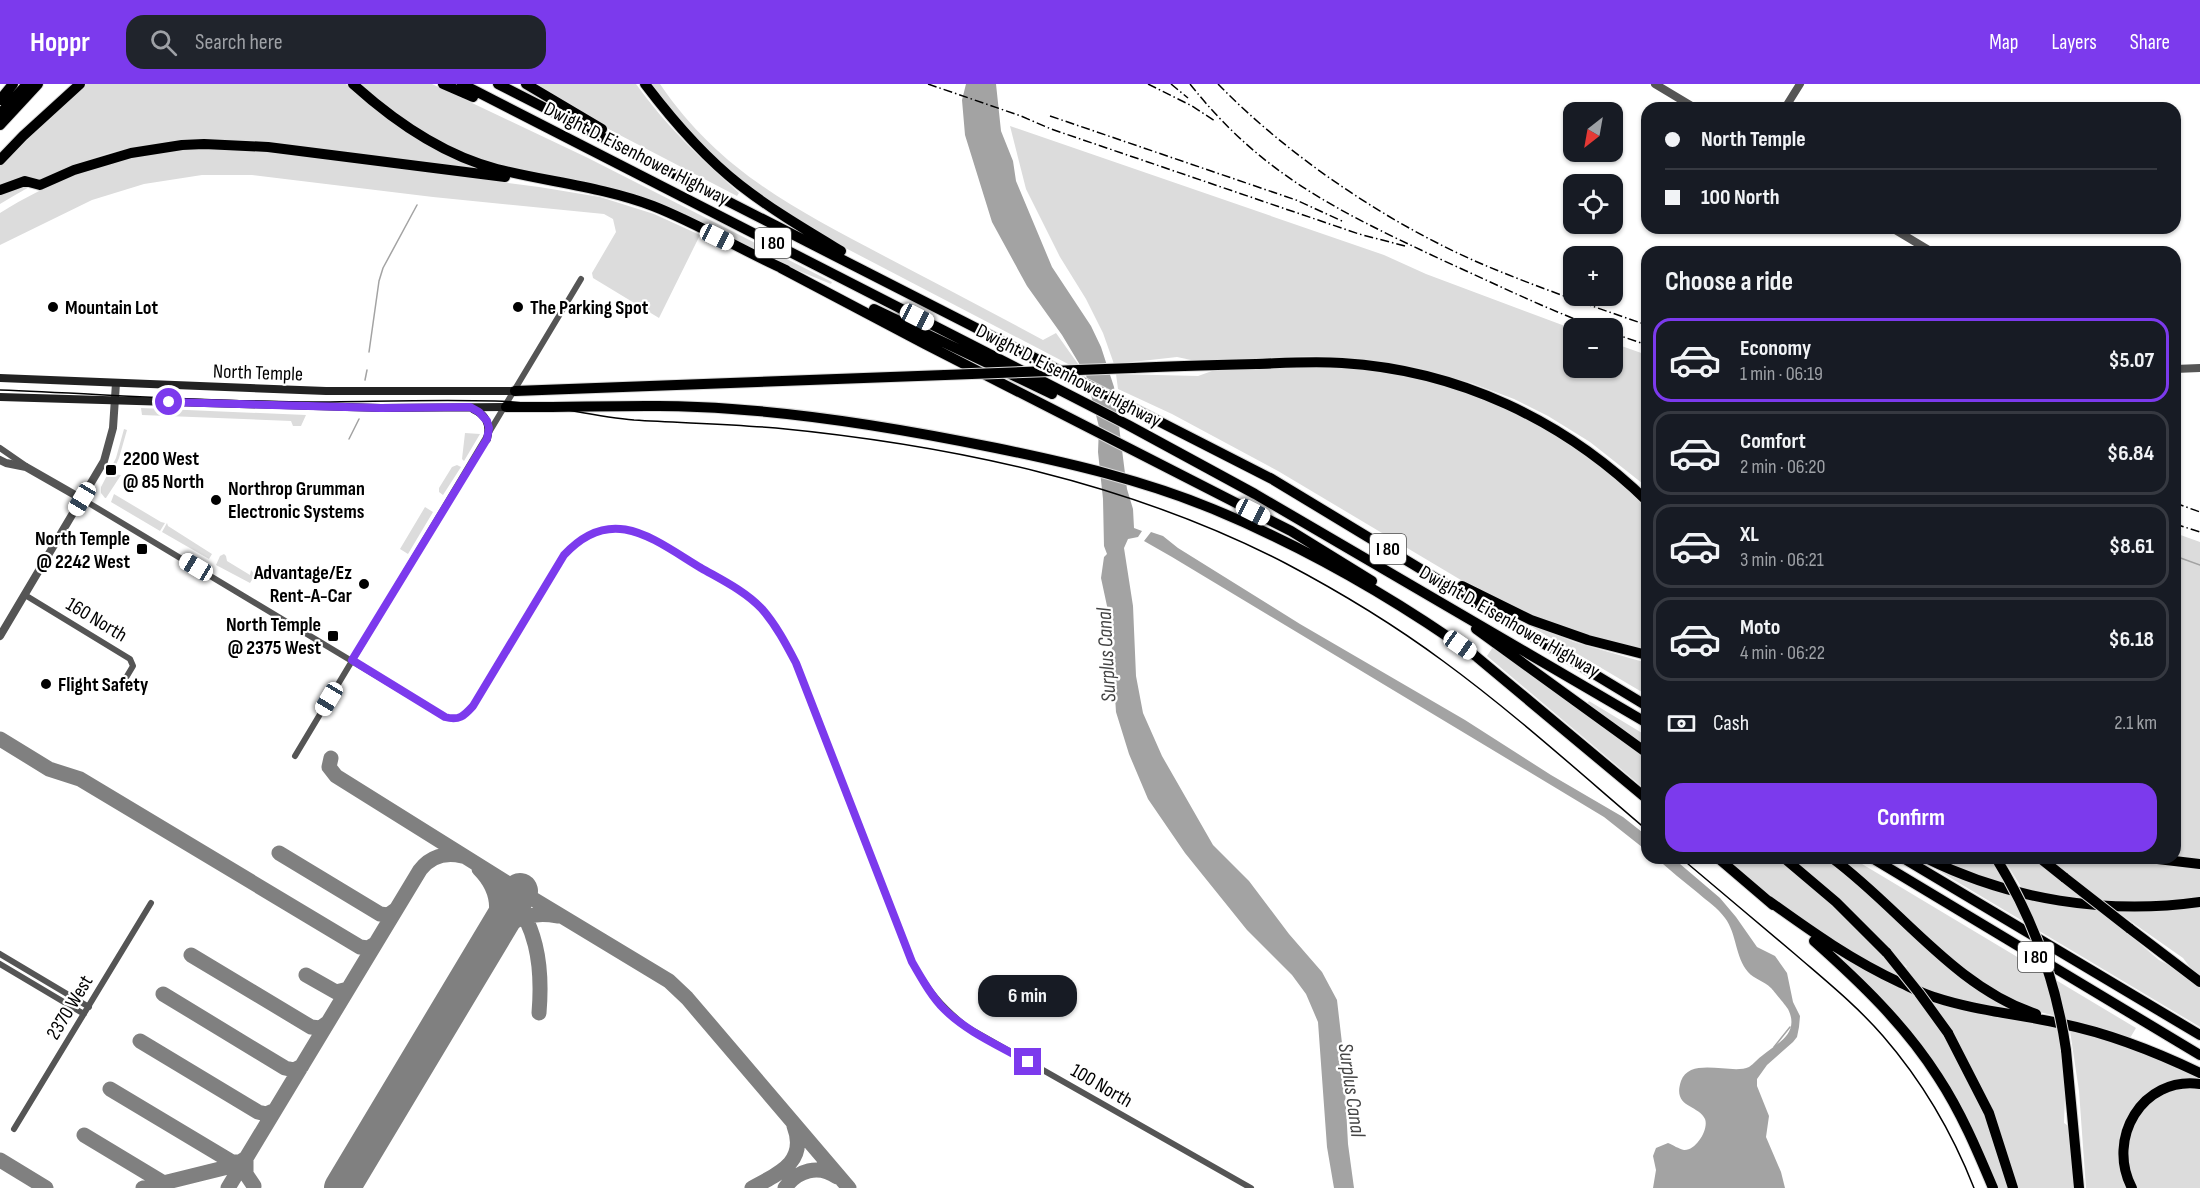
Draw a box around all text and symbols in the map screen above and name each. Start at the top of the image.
search box [126,15,546,69]
text: Hoppr [30,26,90,59]
icon: search [147,26,180,59]
text: Search here [195,29,282,56]
text: Map [1989,30,2018,55]
text: Layers [2051,30,2097,55]
text: Share [2130,30,2170,55]
street label: Dwight D. Eisenhower Highway [540,97,733,211]
north arrow [1563,102,1623,162]
map controls [1563,102,1623,378]
text: North Temple [1701,126,1806,153]
button: locate [1563,174,1623,234]
text: 100 North [1701,184,1780,211]
car [697,221,737,253]
road number: I 80 [755,228,791,258]
button: + [1563,246,1623,306]
text: Choose a ride [1665,266,1793,298]
place label: Mountain Lot [65,296,158,320]
place label: The Parking Spot [530,296,649,320]
marker: Mountain Lot [46,300,60,314]
marker: The Parking Spot [511,300,525,314]
car [897,301,937,333]
button: − [1563,318,1623,378]
street label: Dwight D. Eisenhower Highway [972,319,1165,433]
icon: car [1668,333,1722,387]
text: Economy [1740,335,1811,362]
text: $5.07 [2109,347,2154,374]
street label: North Temple [213,359,303,387]
text: 1 min · 06:19 [1740,362,1823,386]
route start [155,388,182,415]
icon: car [1668,426,1722,480]
text: Comfort [1740,428,1806,455]
text: $6.84 [2107,440,2154,467]
place label: 2200 West @ 85 North [123,447,204,494]
text: 2 min · 06:20 [1740,455,1826,479]
marker: 2200 West @ 85 North [104,463,118,477]
place label: Northrop Grumman Electronic Systems [228,477,365,524]
car [65,479,99,519]
marker: Northrop Grumman Electronic Systems [209,493,223,507]
car [1233,496,1273,528]
icon: car [1668,519,1722,573]
text: XL [1740,521,1759,548]
place label: North Temple @ 2242 West [35,527,130,574]
text: $8.61 [2109,533,2154,560]
road number: I 80 [1370,534,1406,564]
marker: North Temple @ 2242 West [135,542,149,556]
text: 3 min · 06:21 [1740,548,1824,572]
car [176,550,216,584]
street label: Dwight D. Eisenhower Highway [1415,560,1604,683]
place label: Advantage/Ez Rent-A-Car [253,561,352,608]
marker: Advantage/Ez Rent-A-Car [357,577,371,591]
street label: 160 North [62,592,131,647]
water label: Surplus Canal [1091,606,1121,703]
icon: car [1668,612,1722,666]
place label: North Temple @ 2375 West [226,613,321,660]
text: Moto [1740,614,1780,641]
text: $6.18 [2109,626,2154,653]
car [1440,627,1480,663]
marker: North Temple @ 2375 West [326,629,340,643]
text: 4 min · 06:22 [1740,641,1825,665]
place label: Flight Safety [58,673,149,697]
marker: Flight Safety [39,677,53,691]
car [312,679,346,719]
icon: cash [1665,707,1698,740]
text: Cash [1713,710,1749,737]
text: 2.1 km [2114,711,2157,735]
button: Confirm [1665,783,2157,852]
road number: I 80 [2018,942,2054,972]
street label: 2370 West [41,971,98,1044]
callout: 6 min [978,975,1078,1017]
text: 6 min [1008,984,1047,1008]
water label: Surplus Canal [1333,1042,1371,1140]
route end [1014,1048,1041,1075]
street label: 100 North [1066,1059,1137,1113]

